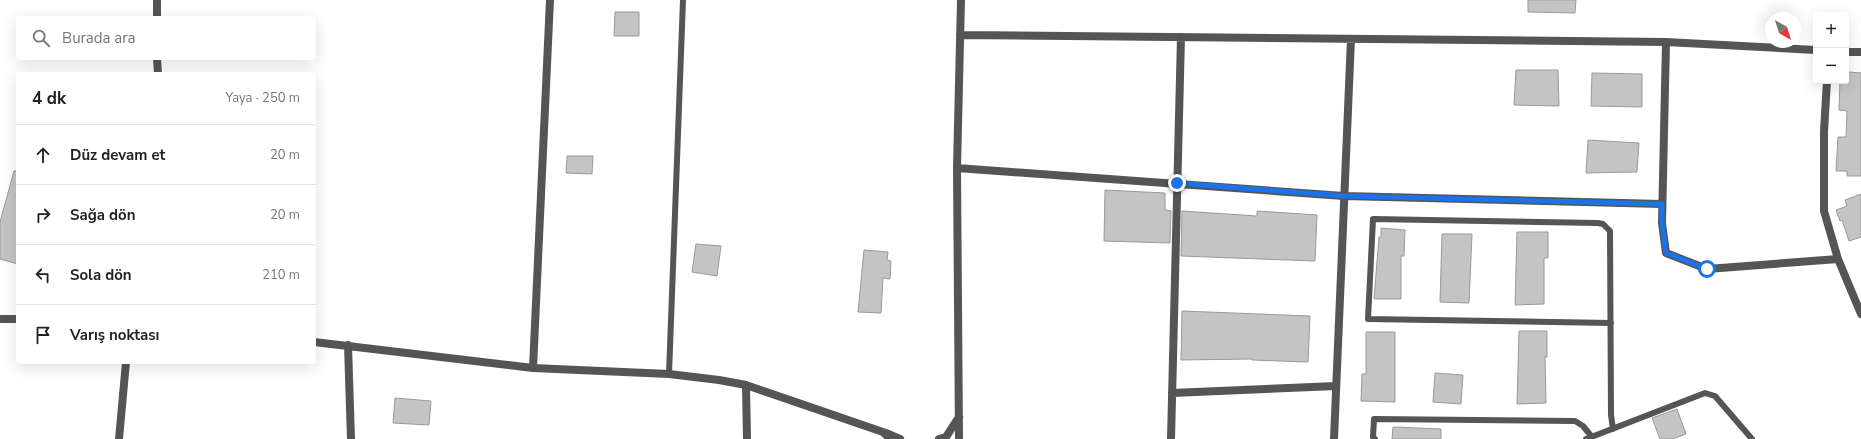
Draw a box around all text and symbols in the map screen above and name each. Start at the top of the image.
north arrow [1765,12,1801,48]
map controls [1813,12,1849,84]
button: + [1813,12,1849,48]
search box [16,16,316,60]
icon: search [30,27,52,49]
text: Burada ara [62,28,136,48]
button: − [1813,48,1849,84]
text: 4 dk [32,87,66,110]
text: Yaya · 250 m [225,89,300,107]
icon: ahead [32,144,54,166]
text: Düz devam et [70,145,165,165]
text: 20 m [270,146,300,164]
route end [1168,174,1186,192]
icon: right [32,204,54,226]
text: Sağa dön [70,205,135,225]
text: 20 m [270,206,300,224]
route start [1698,260,1716,278]
icon: left [32,264,54,286]
text: Sola dön [70,265,132,285]
text: 210 m [262,266,300,284]
icon: arrive [32,324,54,346]
text: Varış noktası [70,325,159,345]

